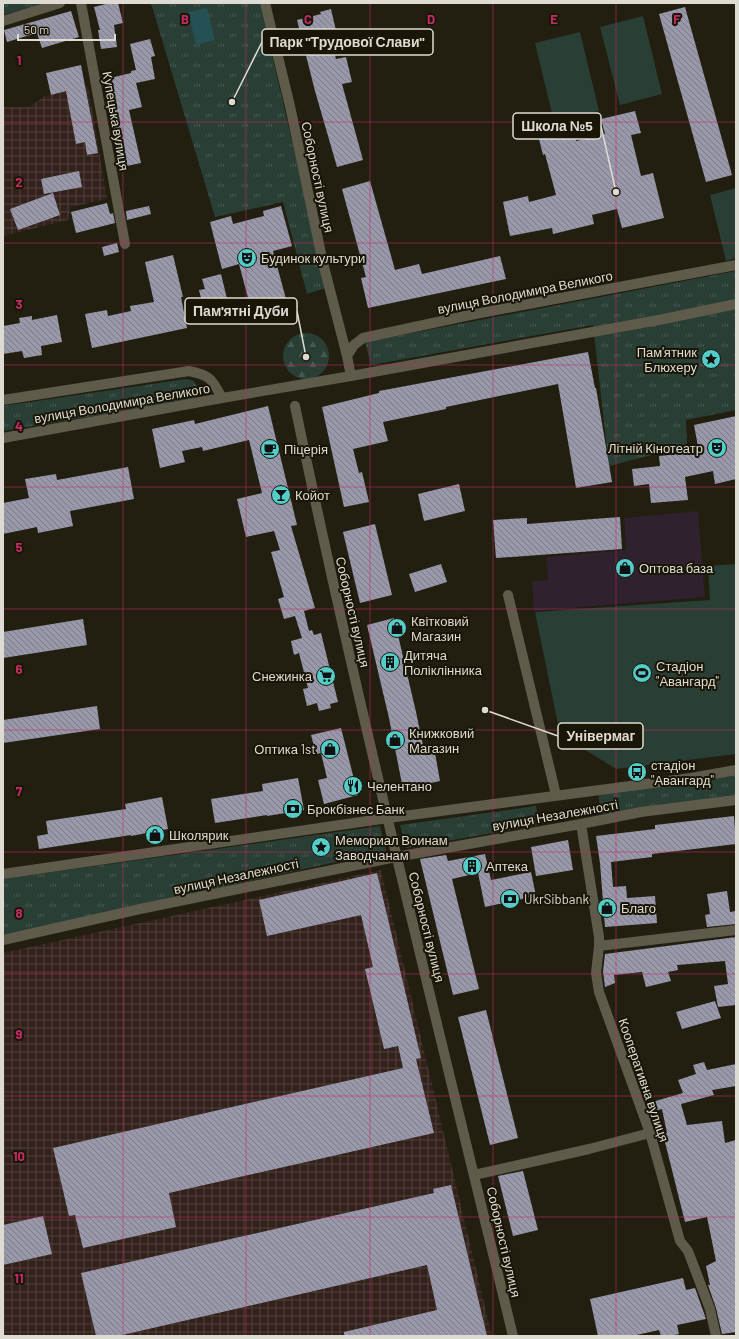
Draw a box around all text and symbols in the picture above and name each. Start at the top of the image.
text: B [181,11,189,27]
text: C [304,11,312,27]
text: D [427,11,435,27]
text: E [550,11,558,27]
text: F [673,11,681,27]
scale bar [18,16,115,42]
text: 50 m [24,22,49,36]
callout: Парк "Трудової Слави" [262,29,433,55]
text: Парк "Трудової Слави" [269,33,425,50]
text: 1 [17,52,21,68]
street label: Купецька вулиця [99,70,133,172]
callout: Школа №5 [513,113,601,139]
text: Школа №5 [521,117,593,134]
street label: Соборності вулиця [298,120,338,234]
text: 2 [15,174,23,190]
theatre icon: Будинок культури [236,247,258,269]
place label: Будинок культури [261,250,365,266]
street label: вулиця Володимира Великого [436,267,614,317]
text: 3 [15,296,23,312]
callout: Пам'ятні Дуби [185,298,297,324]
text: Пам'ятні Дуби [193,302,289,319]
place label: Пам'ятник Блюхеру [637,344,697,375]
place icon: Пам'ятник Блюхеру [700,348,722,370]
street label: вулиця Володимира Великого [33,380,211,426]
text: 4 [15,418,23,434]
theatre icon: Літній Кінотеатр [706,437,728,459]
cafe icon: Піцерія [259,438,281,460]
place label: Літній Кінотеатр [608,440,703,456]
place label: Піцерія [284,441,328,457]
bar icon: Койот [270,484,292,506]
place label: Койот [295,487,330,503]
text: 5 [15,539,23,555]
street label: Соборності вулиця [332,555,374,669]
shop icon: Оптова база [614,557,636,579]
place label: Оптова база [639,560,714,576]
place label: Квітковий Магазин [411,613,469,644]
shop icon: Квітковий Магазин [386,617,408,639]
place label: Дитяча Поліклінника [404,647,483,678]
building icon: Дитяча Поліклінника [379,651,401,673]
place label: Стадіон "Авангард" [656,658,719,689]
text: 6 [16,661,23,677]
sports icon: Стадіон "Авангард" [631,662,653,684]
supermarket icon: Снежинка [315,665,337,687]
place label: Снежинка [252,668,313,684]
callout: Універмаг [558,723,643,749]
place label: Книжковий Магазин [409,725,474,756]
text: Універмаг [567,727,636,744]
shop icon: Книжковий Магазин [384,729,406,751]
shop icon: Оптика 1st [319,738,341,760]
place label: Оптика 1st [254,741,316,757]
place label: стадіон "Авангард" [651,757,714,788]
bus stop icon: стадіон "Авангард" [626,761,648,783]
restaurant icon: Челентано [342,775,364,797]
place label: Челентано [367,778,432,794]
text: 7 [16,783,23,799]
street label: вулиця Незалежності [491,796,619,834]
bank icon: Брокбізнес Банк [282,798,304,820]
place label: Брокбізнес Банк [307,801,405,817]
shop icon: Школярик [144,824,166,846]
place label: Школярик [169,827,229,843]
place label: Мемориал Воинам Заводчанам [335,832,448,863]
place icon: Мемориал Воинам Заводчанам [310,836,332,858]
street label: вулиця Незалежності [172,855,300,897]
building icon: Аптека [461,855,483,877]
place label: Аптека [486,858,529,874]
street label: Соборності вулиця [406,870,448,984]
bank icon: UkrSibbank [499,888,521,910]
place label: UkrSibbank [524,891,589,907]
shop icon: Благо [596,897,618,919]
place label: Благо [621,900,656,916]
text: 8 [15,905,23,921]
street label: Кооперативна вулиця [615,1016,673,1144]
text: 9 [16,1026,23,1042]
text: 10 [13,1148,25,1164]
street label: Соборності вулиця [483,1185,525,1299]
text: 11 [14,1270,24,1286]

